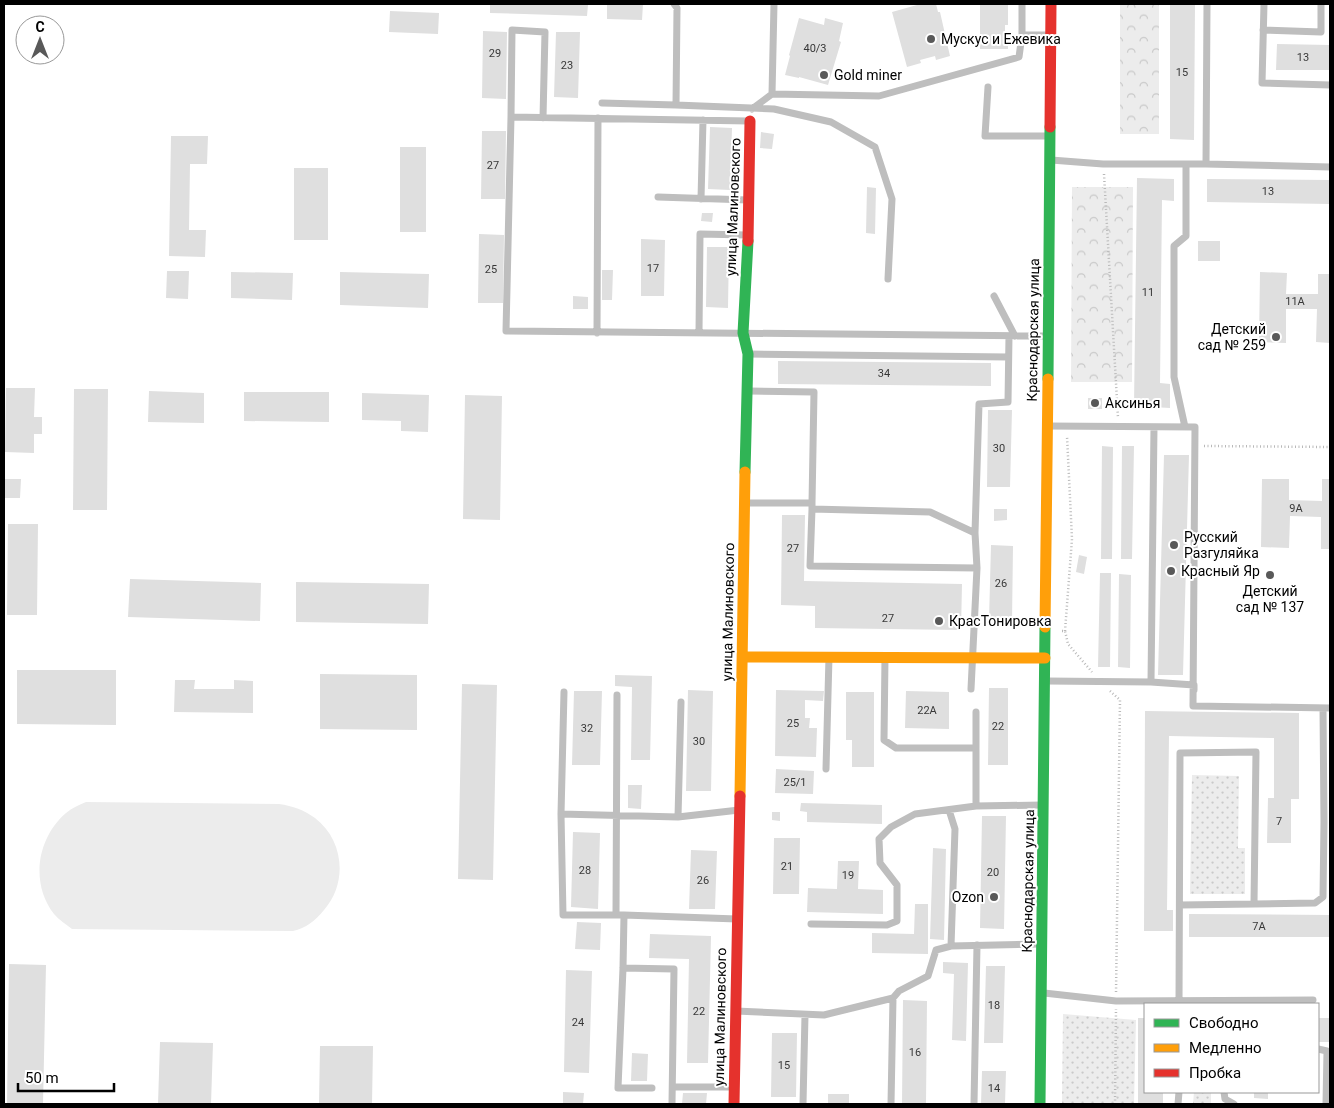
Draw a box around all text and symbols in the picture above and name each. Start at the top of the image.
north arrow [15,15,65,65]
text: С [35,19,45,35]
place label: Мускус и Ежевика [941,31,1061,47]
marker: Мускус и Ежевика [925,33,937,45]
house number: 40/3 [803,42,827,55]
house number: 29 [489,47,501,60]
house number: 13 [1297,51,1309,64]
house number: 23 [561,59,573,72]
house number: 15 [1176,66,1188,79]
place label: Gold miner [834,67,902,83]
marker: Gold miner [818,69,830,81]
street label: улица Малиновского [723,138,743,276]
house number: 27 [487,159,499,172]
house number: 13 [1262,185,1274,198]
street label: Краснодарская улица [1024,258,1042,402]
house number: 17 [647,262,659,275]
house number: 25 [485,263,497,276]
house number: 11 [1142,286,1154,299]
house number: 11А [1285,295,1306,308]
place label: Детский сад № 259 [1198,321,1266,353]
marker: Детский сад № 259 [1270,331,1282,343]
house number: 34 [878,367,890,380]
place label: Аксинья [1105,395,1160,411]
marker: Аксинья [1089,397,1101,409]
house number: 30 [993,442,1005,455]
house number: 9А [1289,502,1304,515]
place label: Русский Разгуляйка [1184,529,1259,561]
marker: Русский Разгуляйка [1168,539,1180,551]
house number: 27 [787,542,799,555]
street label: улица Малиновского [719,543,737,681]
place label: Красный Яр [1181,563,1260,579]
marker: Красный Яр [1165,565,1177,577]
marker: Детский сад № 137 [1264,569,1276,581]
house number: 26 [995,577,1007,590]
place label: Детский сад № 137 [1236,583,1304,615]
house number: 27 [882,612,894,625]
place label: КрасТонировка [949,613,1052,629]
marker: КрасТонировка [933,615,945,627]
house number: 22А [917,704,938,717]
house number: 25 [787,717,799,730]
house number: 22 [992,720,1004,733]
house number: 32 [581,722,593,735]
house number: 30 [693,735,705,748]
house number: 25/1 [783,776,807,789]
street label: Краснодарская улица [1019,809,1037,953]
house number: 7 [1276,815,1282,828]
house number: 21 [781,860,793,873]
house number: 28 [579,864,591,877]
house number: 20 [987,866,999,879]
house number: 19 [842,869,854,882]
house number: 26 [697,874,709,887]
place label: Ozon [952,889,984,905]
marker: Ozon [988,891,1000,903]
house number: 7А [1252,920,1267,933]
street label: улица Малиновского [711,948,729,1086]
house number: 18 [988,999,1000,1012]
legend [1144,1003,1319,1093]
house number: 22 [693,1005,705,1018]
text: Свободно [1189,1014,1258,1032]
house number: 24 [572,1016,584,1029]
text: Медленно [1189,1039,1262,1057]
house number: 16 [909,1046,921,1059]
house number: 15 [778,1059,790,1072]
scale bar [18,1060,114,1092]
text: Пробка [1189,1064,1241,1082]
text: 50 m [25,1069,59,1087]
house number: 14 [988,1082,1000,1095]

